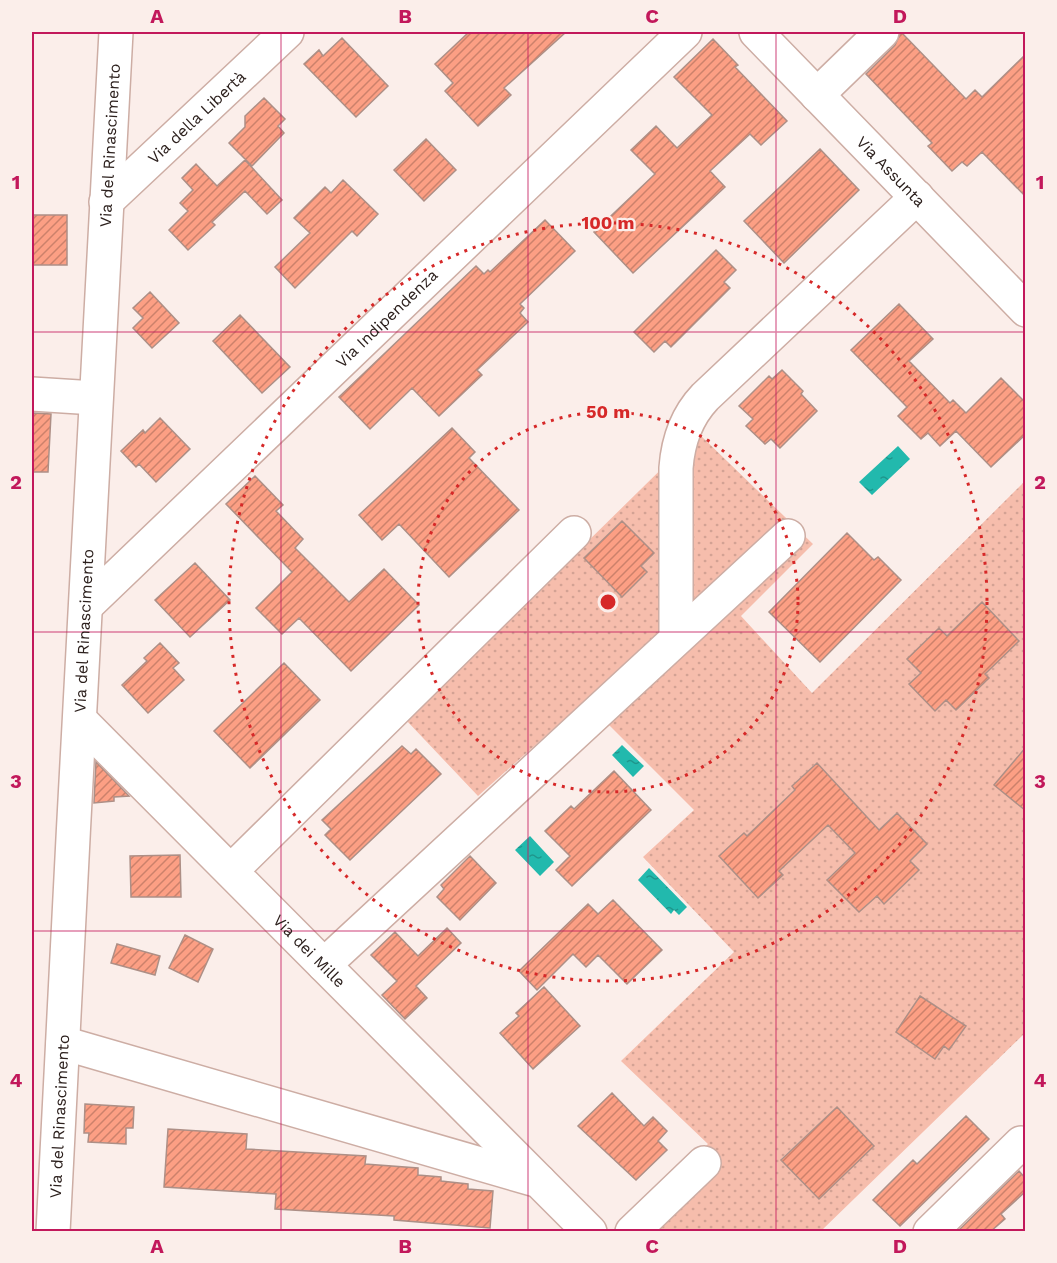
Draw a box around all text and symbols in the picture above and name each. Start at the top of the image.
text: A [150,4,164,28]
text: B [398,4,412,28]
text: C [645,4,659,28]
text: D [893,4,907,28]
street label: Via del Rinascimento [95,63,124,228]
street label: Via della Libertà [144,67,249,168]
street label: Via Assunta [853,132,930,210]
text: 1 [12,170,20,194]
text: 1 [1036,170,1044,194]
text: 100 m [581,212,635,233]
street label: Via Indipendenza [332,265,441,371]
text: 50 m [586,401,630,422]
text: 2 [10,470,22,494]
text: 2 [1034,470,1046,494]
street label: Via del Rinascimento [70,548,97,713]
centre of rings [598,592,618,612]
text: 3 [10,769,22,793]
text: 3 [1034,769,1046,793]
street label: Via dei Mille [269,910,350,991]
street label: Via del Rinascimento [45,1034,73,1199]
text: 4 [10,1068,23,1092]
text: 4 [1034,1068,1047,1092]
text: A [150,1234,164,1258]
text: B [398,1234,412,1258]
text: C [645,1234,659,1258]
text: D [893,1234,907,1258]

